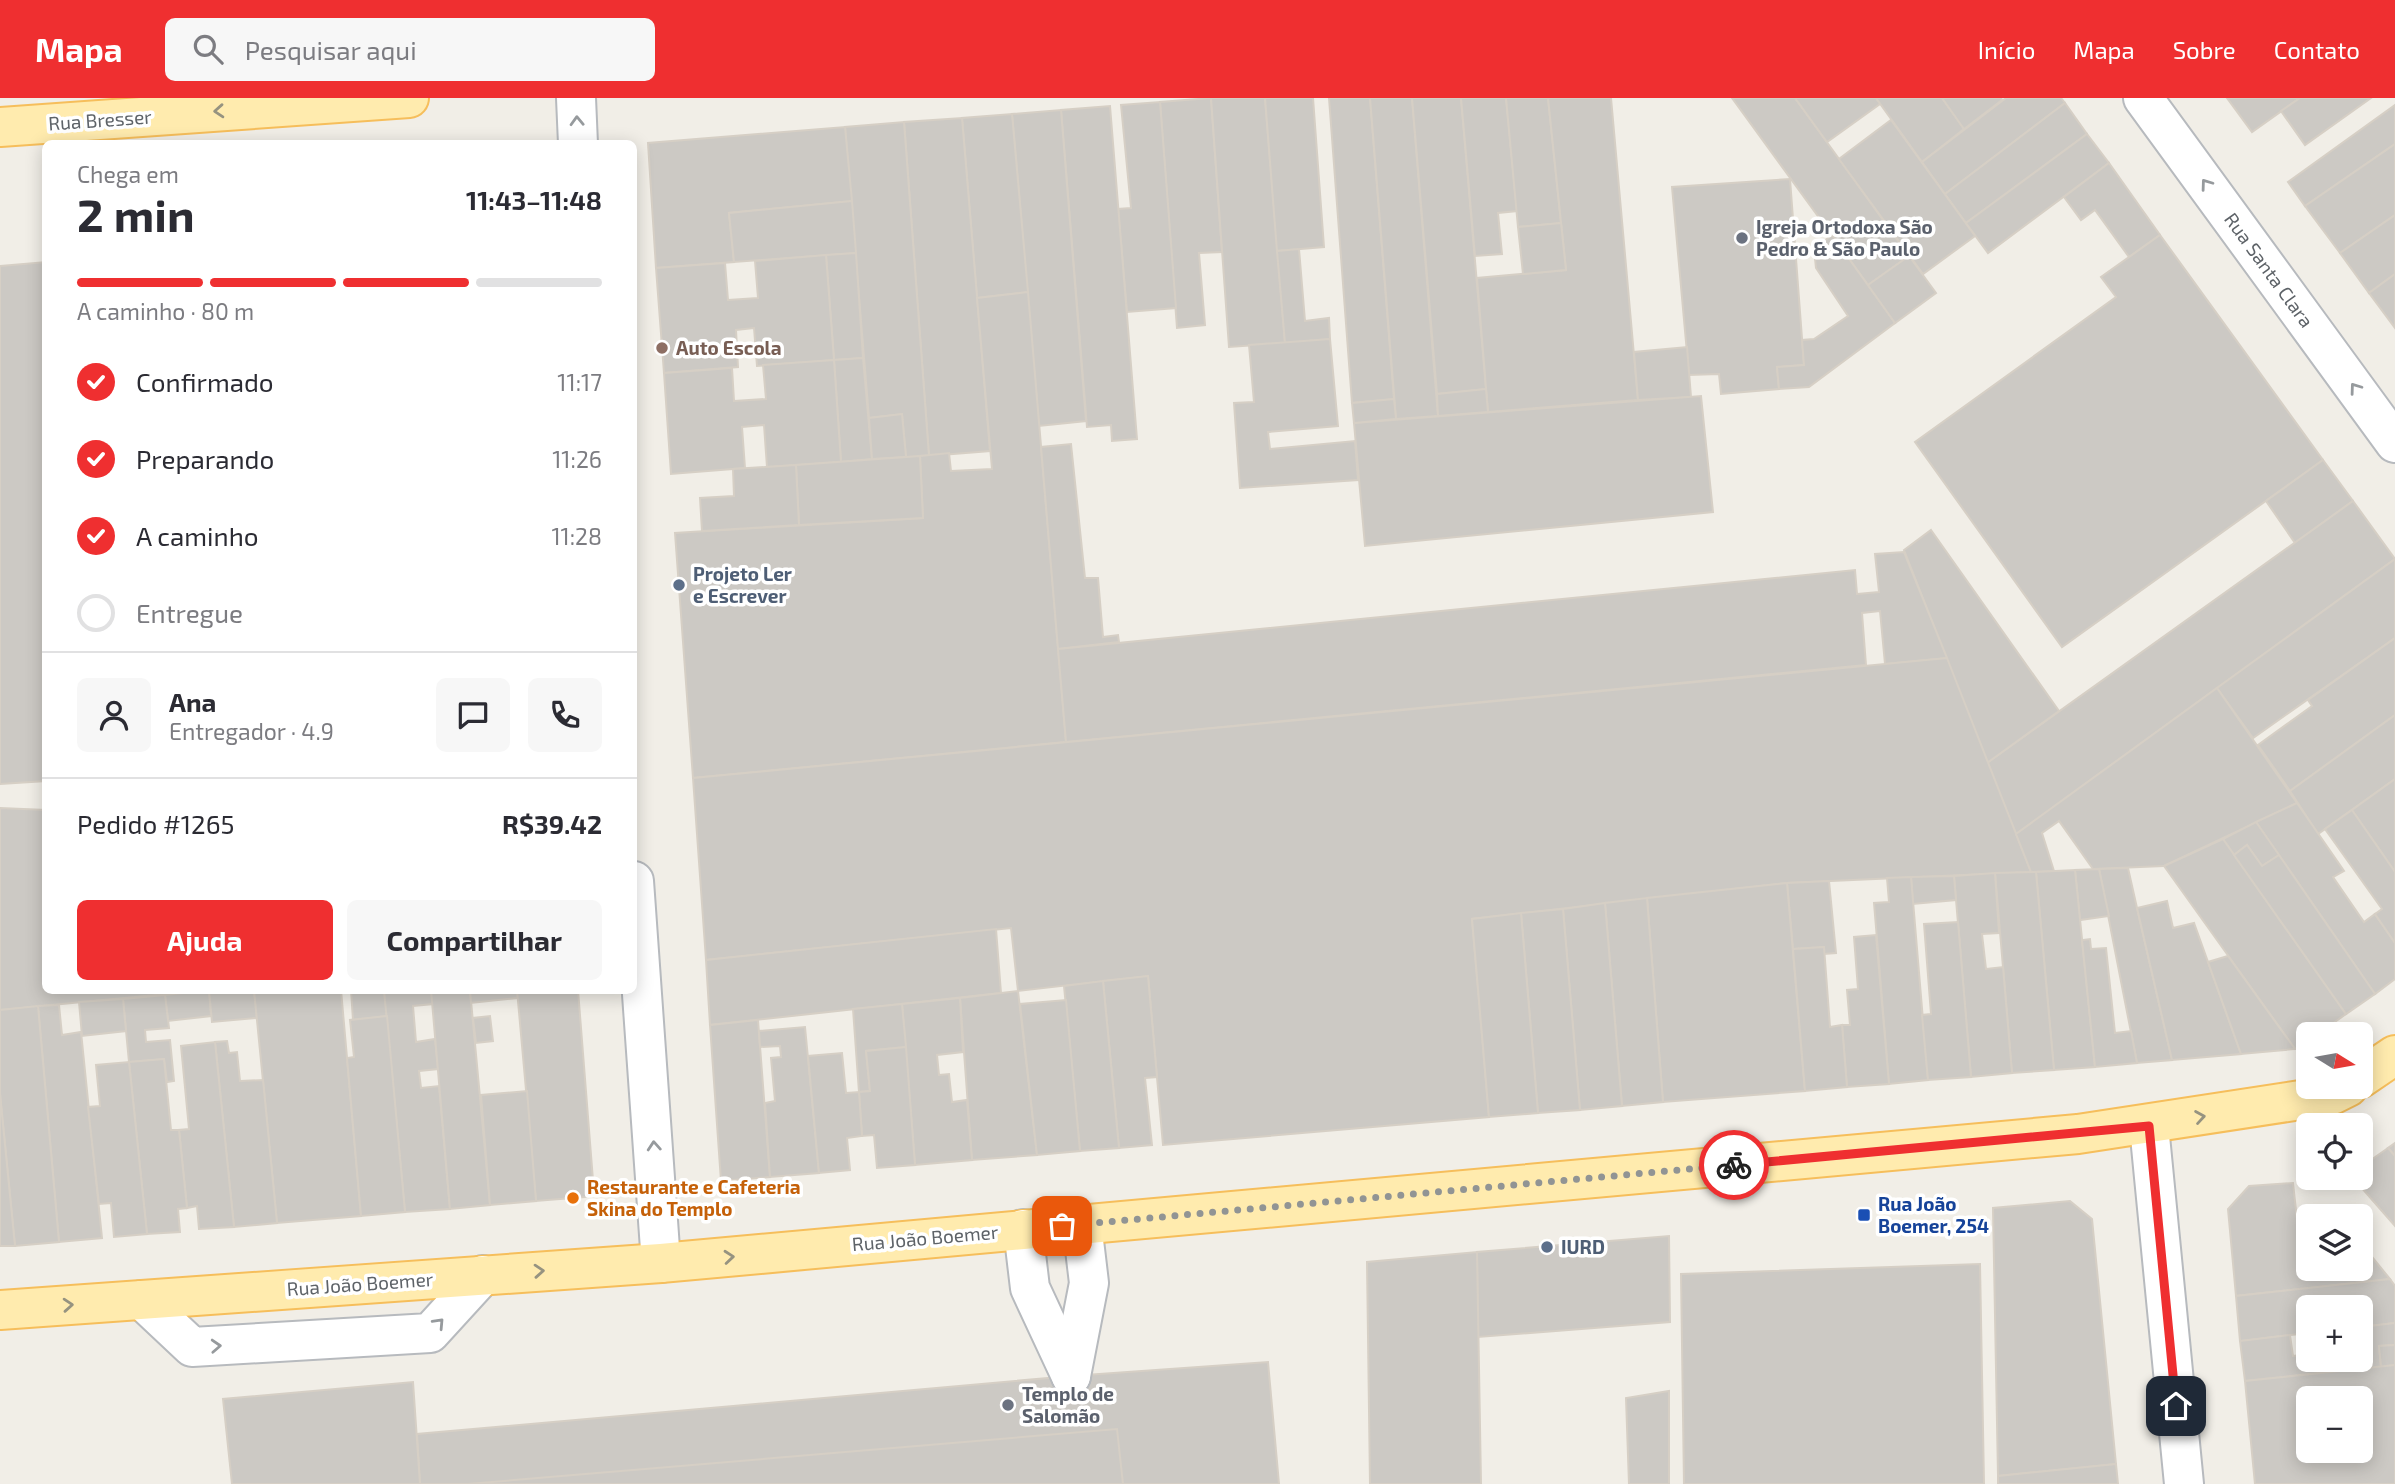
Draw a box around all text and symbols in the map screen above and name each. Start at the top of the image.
search box [165,18,655,81]
text: Mapa [35,29,123,69]
icon: search [189,30,227,68]
text: Pesquisar aqui [245,34,417,65]
text: Início [1978,35,2035,64]
text: Mapa [2073,35,2135,64]
text: Sobre [2173,35,2236,64]
text: Contato [2274,35,2360,64]
one-way arrow [213,103,224,118]
street label: Rua Bresser [47,104,153,135]
one-way arrow [570,115,585,126]
text: Chega em [77,160,179,188]
one-way arrow [2202,179,2214,192]
text: 11:43–11:48 [466,184,602,215]
text: 2 min [77,186,195,241]
street label: Rua Santa Clara [2220,208,2319,332]
place label: Igreja Ortodoxa São Pedro & São Paulo [1756,215,1933,260]
marker: Igreja Ortodoxa São Pedro & São Paulo [1734,230,1750,246]
text: A caminho · 80 m [77,297,254,325]
place label: Auto Escola [676,336,782,359]
marker: Auto Escola [654,340,670,356]
icon: check [77,363,115,401]
text: Confirmado [136,366,274,397]
text: 11:17 [557,368,602,396]
one-way arrow [2350,383,2363,395]
icon: check [77,440,115,478]
text: Preparando [136,443,274,474]
text: 11:26 [552,445,602,473]
icon: check [77,517,115,555]
text: A caminho [136,520,259,551]
text: 11:28 [551,522,602,550]
place label: Projeto Ler e Escrever [693,562,792,607]
marker: Projeto Ler e Escrever [671,577,687,593]
text: Entregue [136,597,243,628]
button: person [77,678,151,752]
button: chat [436,678,510,752]
button: phone [528,678,602,752]
text: Ana [169,686,216,717]
text: Entregador · 4.9 [169,717,334,745]
text: Pedido #1265 [77,808,235,839]
text: R$39.42 [502,808,602,839]
button: Ajuda [77,900,333,980]
button: Compartilhar [347,900,602,980]
north arrow [2296,1022,2373,1099]
map controls [2296,1022,2373,1463]
one-way arrow [2194,1110,2205,1125]
button: locate [2296,1113,2373,1190]
courier [1699,1130,1769,1200]
one-way arrow [646,1140,661,1151]
icon: bike [1715,1146,1753,1184]
place label: Restaurante e Cafeteria Skina do Templo [587,1175,801,1220]
marker: Restaurante e Cafeteria Skina do Templo [565,1190,581,1206]
place label: Rua João Boemer, 254 [1878,1192,1989,1237]
pin [1032,1196,1092,1256]
button: layers [2296,1204,2373,1281]
icon: bag [1043,1207,1081,1245]
marker: Rua João Boemer, 254 [1856,1207,1872,1223]
street label: Rua João Boemer [851,1220,999,1255]
place label: IURD [1561,1235,1605,1258]
marker: IURD [1539,1239,1555,1255]
one-way arrow [724,1250,735,1265]
one-way arrow [534,1264,545,1279]
street label: Rua João Boemer [286,1267,434,1300]
button: + [2296,1295,2373,1372]
one-way arrow [63,1298,74,1313]
one-way arrow [431,1318,443,1331]
one-way arrow [211,1339,222,1354]
pin [2146,1376,2206,1436]
place label: Templo de Salomão [1022,1382,1114,1427]
button: − [2296,1386,2373,1463]
icon: home [2157,1387,2195,1425]
marker: Templo de Salomão [1000,1397,1016,1413]

